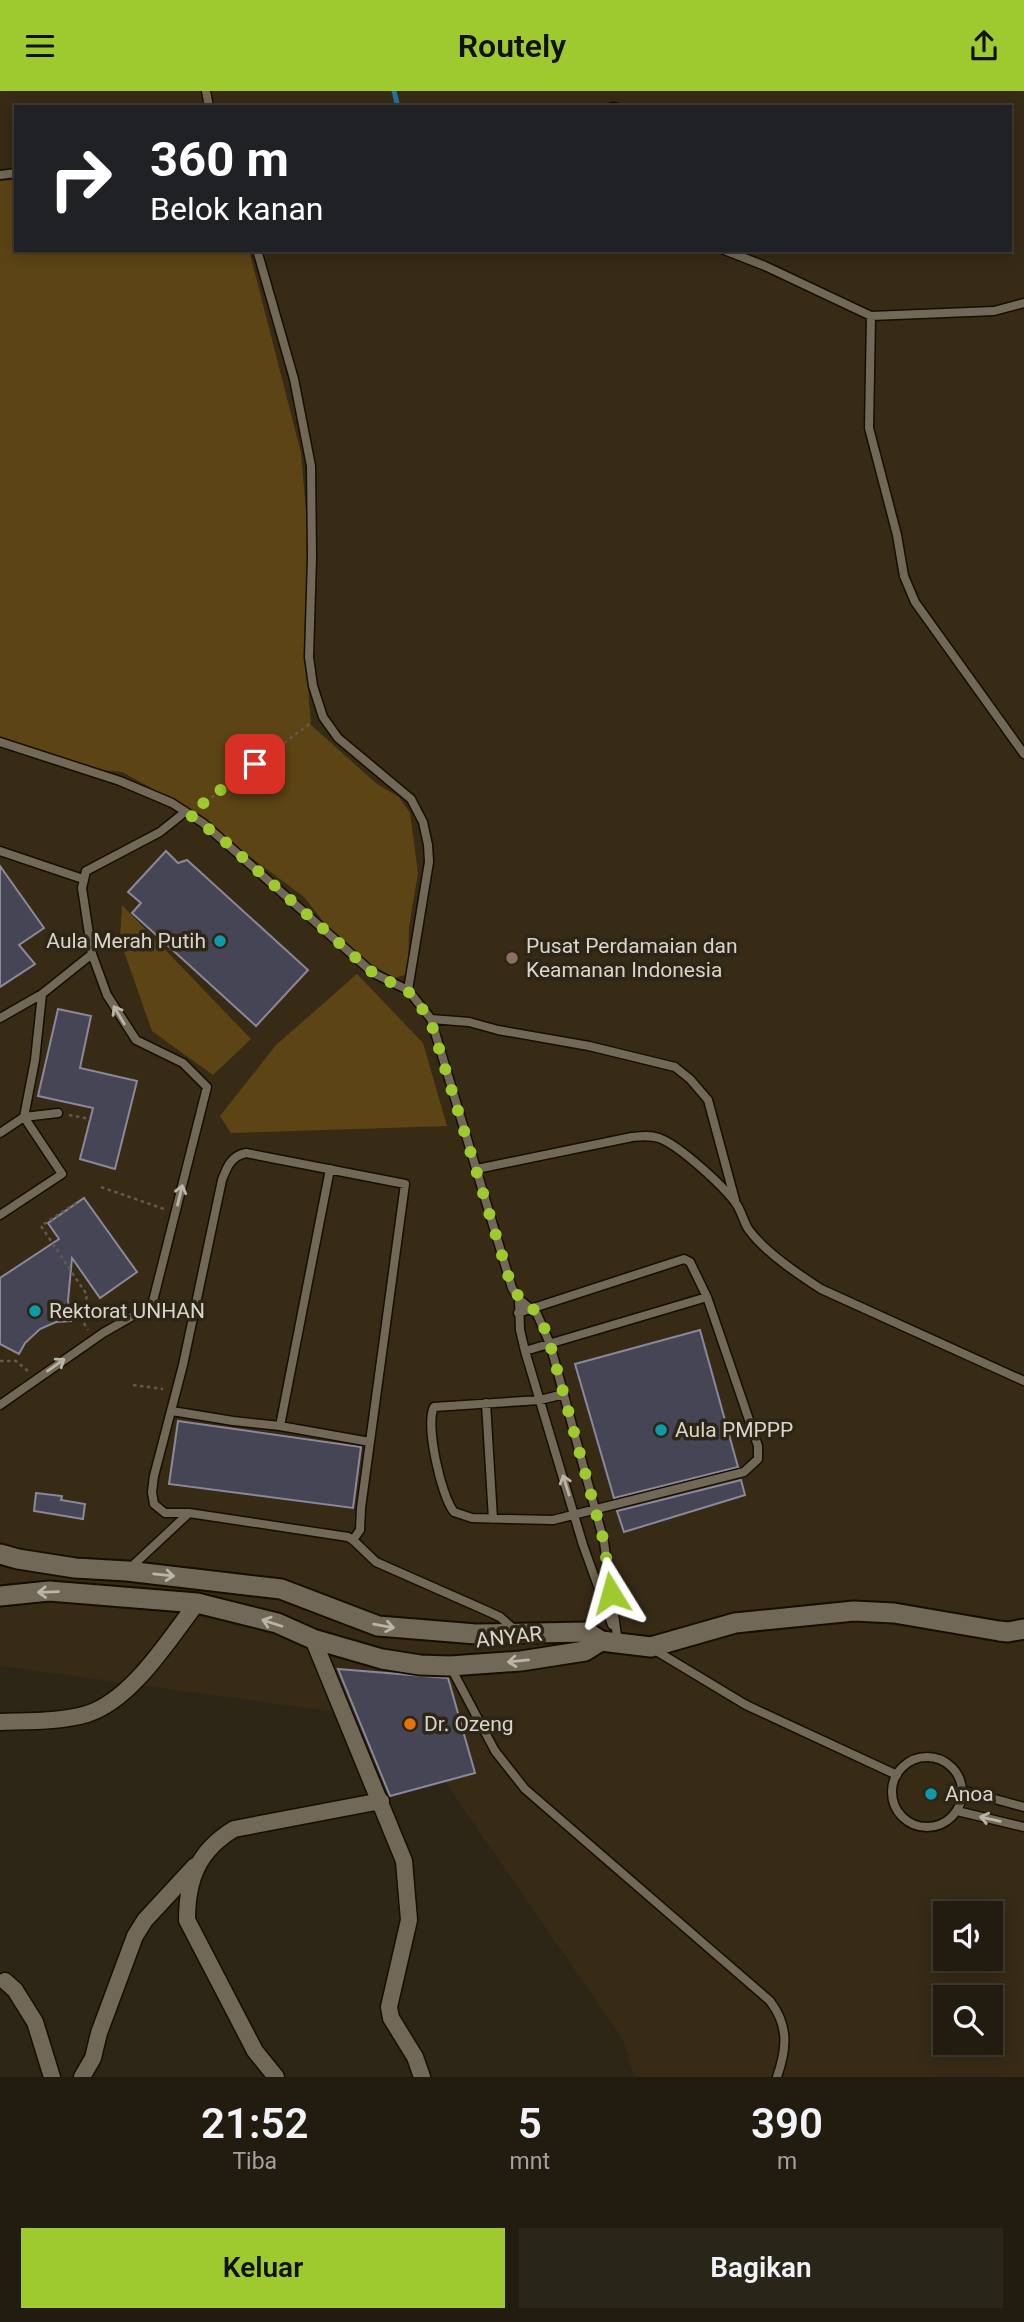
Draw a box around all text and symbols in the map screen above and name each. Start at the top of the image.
icon: menu [21,27,59,65]
text: Routely [458,27,566,65]
icon: share [965,27,1003,65]
text: 360 m [150,131,289,188]
icon: right [35,133,126,224]
text: Belok kanan [150,190,323,228]
pin [225,734,285,794]
icon: arrive [236,745,274,783]
place label: Aula Merah Putih [46,929,206,953]
marker: Aula Merah Putih [212,933,228,949]
place label: Pusat Perdamaian dan Keamanan Indonesia [526,934,738,982]
marker: Pusat Perdamaian dan Keamanan Indonesia [504,950,520,966]
one-way arrow [112,1006,126,1026]
one-way arrow [174,1184,187,1207]
place label: Rektorat UNHAN [49,1299,205,1323]
marker: Rektorat UNHAN [27,1303,43,1319]
one-way arrow [46,1358,65,1372]
place label: Aula PMPPP [675,1418,793,1442]
marker: Aula PMPPP [653,1422,669,1438]
one-way arrow [559,1475,572,1497]
position arrow [574,1556,648,1630]
one-way arrow [153,1569,175,1582]
one-way arrow [37,1585,60,1599]
one-way arrow [262,1616,284,1628]
one-way arrow [372,1620,395,1633]
street label: ANYAR [475,1622,543,1652]
one-way arrow [507,1654,530,1667]
place label: Dr. Ozeng [424,1712,514,1736]
marker: Dr. Ozeng [402,1716,418,1732]
place label: Anoa [945,1782,994,1806]
marker: Anoa [923,1786,939,1802]
one-way arrow [979,1812,1002,1825]
map controls [933,1901,1003,2055]
button: sound [933,1901,1003,1971]
button: search [933,1985,1003,2055]
text: 21:52 [201,2099,308,2148]
text: 5 [518,2099,542,2148]
text: 390 [751,2099,823,2148]
text: Tiba [232,2148,277,2175]
text: mnt [510,2148,550,2175]
text: m [777,2148,797,2175]
button: Keluar [21,2228,505,2308]
button: Bagikan [519,2228,1003,2308]

